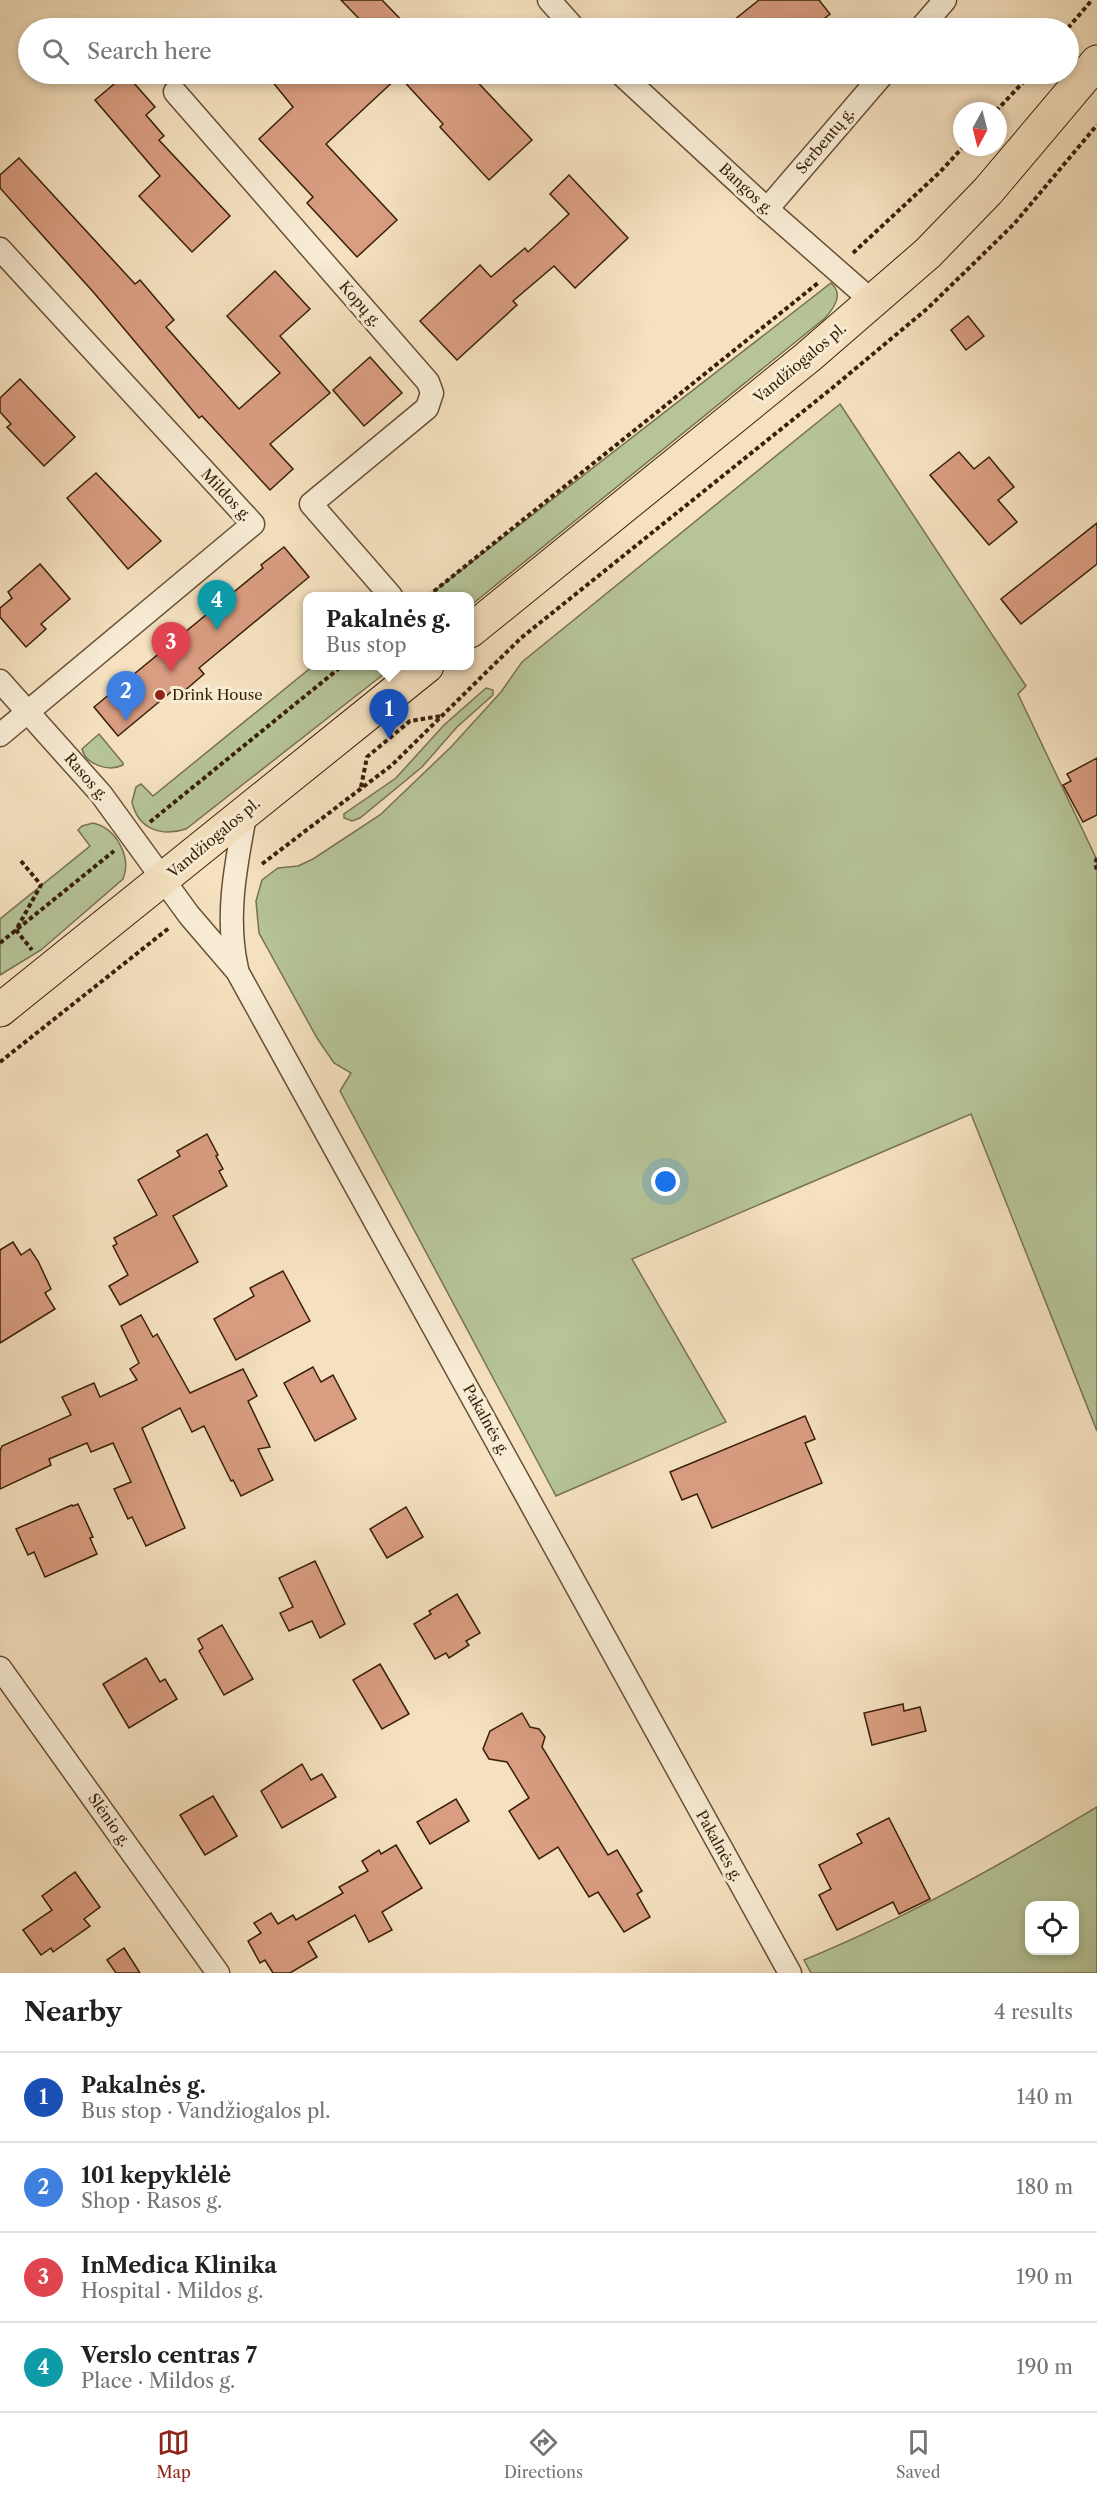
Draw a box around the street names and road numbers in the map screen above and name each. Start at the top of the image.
street label: Serbentų g. [791,104,858,178]
street label: Bangos g. [715,159,777,219]
street label: Kopų g. [335,277,385,331]
street label: Vandžiogalos pl. [749,318,850,407]
street label: Mildos g. [197,464,255,525]
street label: Rasos g. [61,749,112,804]
street label: Vandžiogalos pl. [163,793,264,882]
street label: Pakalnės g. [459,1381,514,1459]
street label: Slėnio g. [84,1789,135,1850]
street label: Pakalnės g. [692,1807,747,1885]

